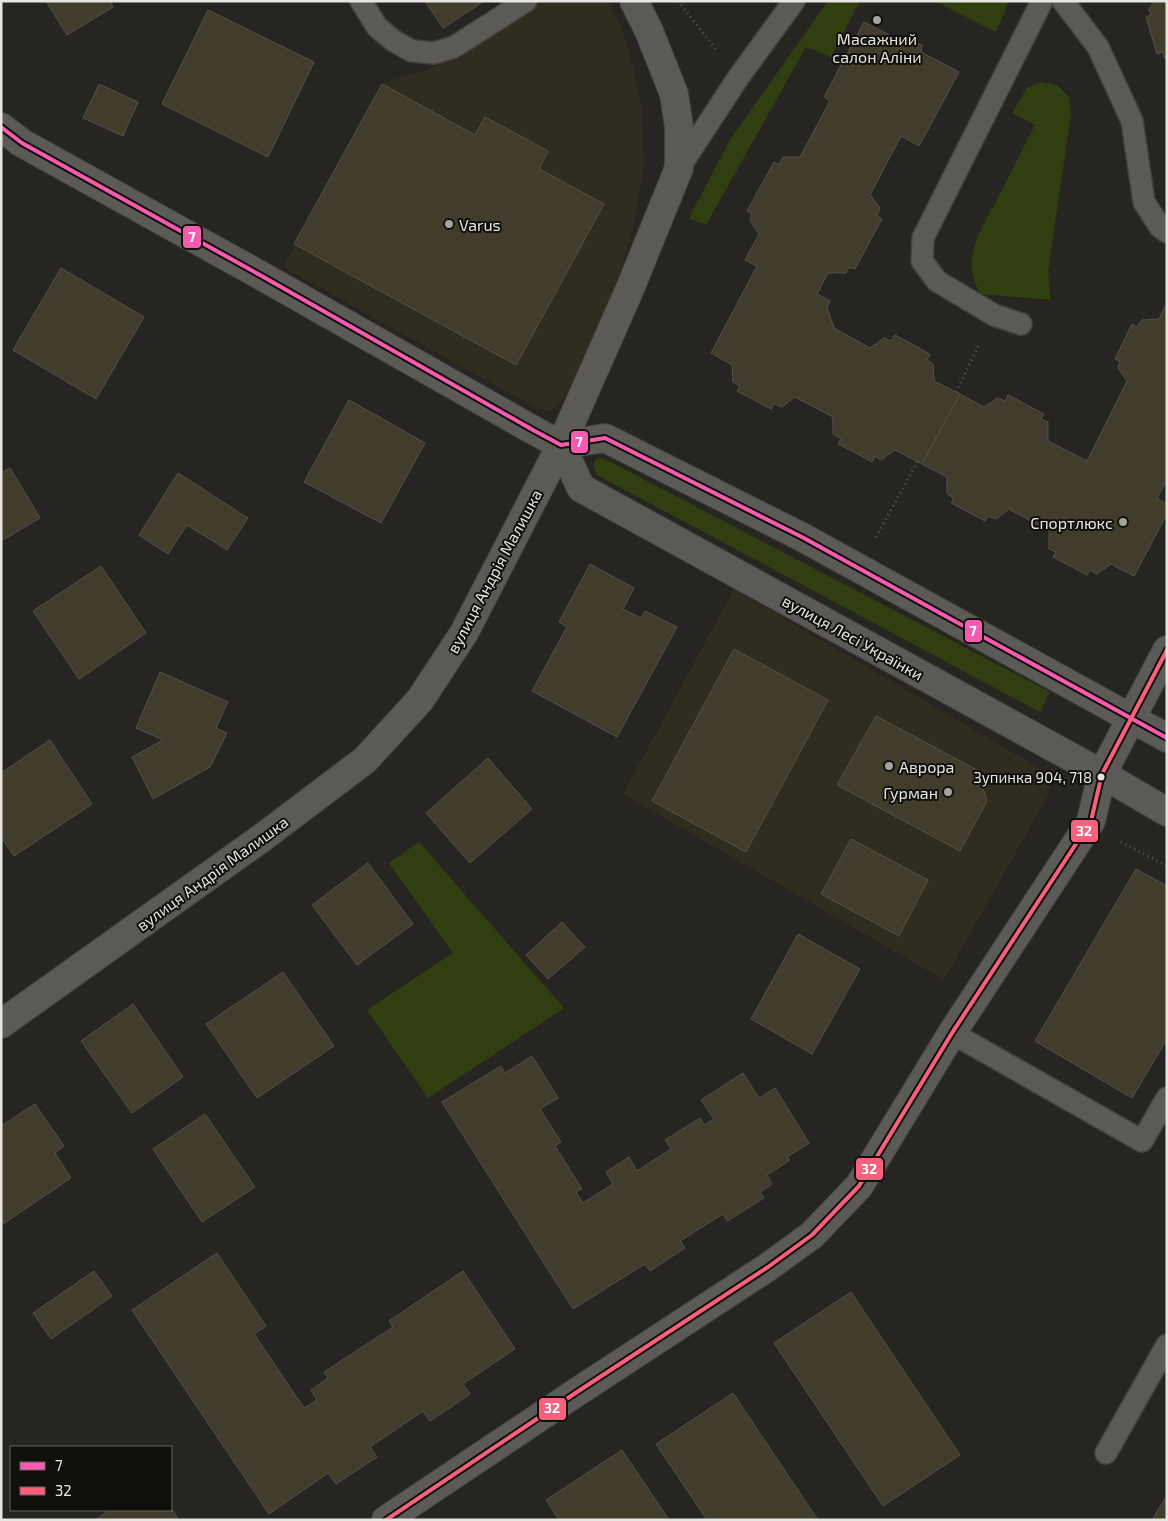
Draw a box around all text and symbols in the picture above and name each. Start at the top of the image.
marker: Масажний салон Аліни [871,14,883,26]
place label: Масажний салон Аліни [832,29,922,66]
place label: Varus [459,215,501,234]
marker: Varus [443,218,455,230]
line badge: 7 [182,225,202,249]
text: 7 [188,228,196,245]
line badge: 7 [570,430,589,454]
text: 7 [575,433,583,450]
street label: вулиця Андрія Малишка [443,486,546,657]
place label: Спортлюкс [1030,513,1113,532]
marker: Спортлюкс [1117,516,1129,528]
street label: вулиця Лесі Українки [779,590,927,684]
line badge: 7 [964,619,983,643]
text: 7 [969,622,977,639]
place label: Аврора [899,757,954,776]
marker: Аврора [883,760,895,772]
place label: Зупинка 904, 718 [974,768,1092,787]
marker: Зупинка 904, 718 [1096,772,1106,782]
place label: Гурман [883,783,938,803]
marker: Гурман [942,786,954,798]
street label: вулиця Андрія Малишка [133,812,292,935]
line badge: 32 [1070,819,1099,843]
text: 32 [1076,822,1092,839]
line badge: 32 [855,1157,884,1181]
text: 32 [861,1160,877,1177]
line badge: 32 [538,1397,567,1421]
text: 32 [544,1399,560,1416]
legend [10,1446,172,1511]
text: 7 [55,1456,63,1474]
text: 32 [55,1481,72,1499]

